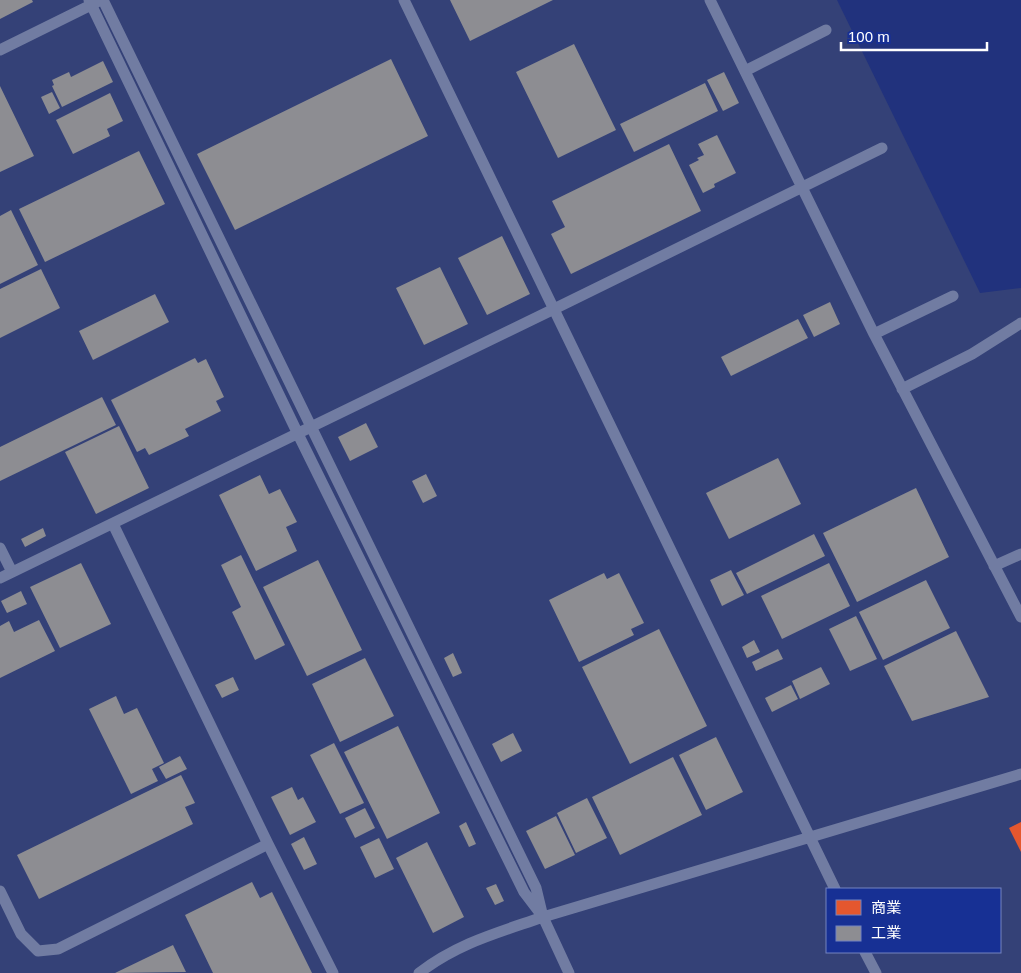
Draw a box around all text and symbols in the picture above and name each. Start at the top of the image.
scale bar [841,20,987,52]
text: 100 m [848,28,890,45]
legend [826,888,1001,953]
text: 商業 [871,899,901,916]
text: 工業 [871,924,901,941]

